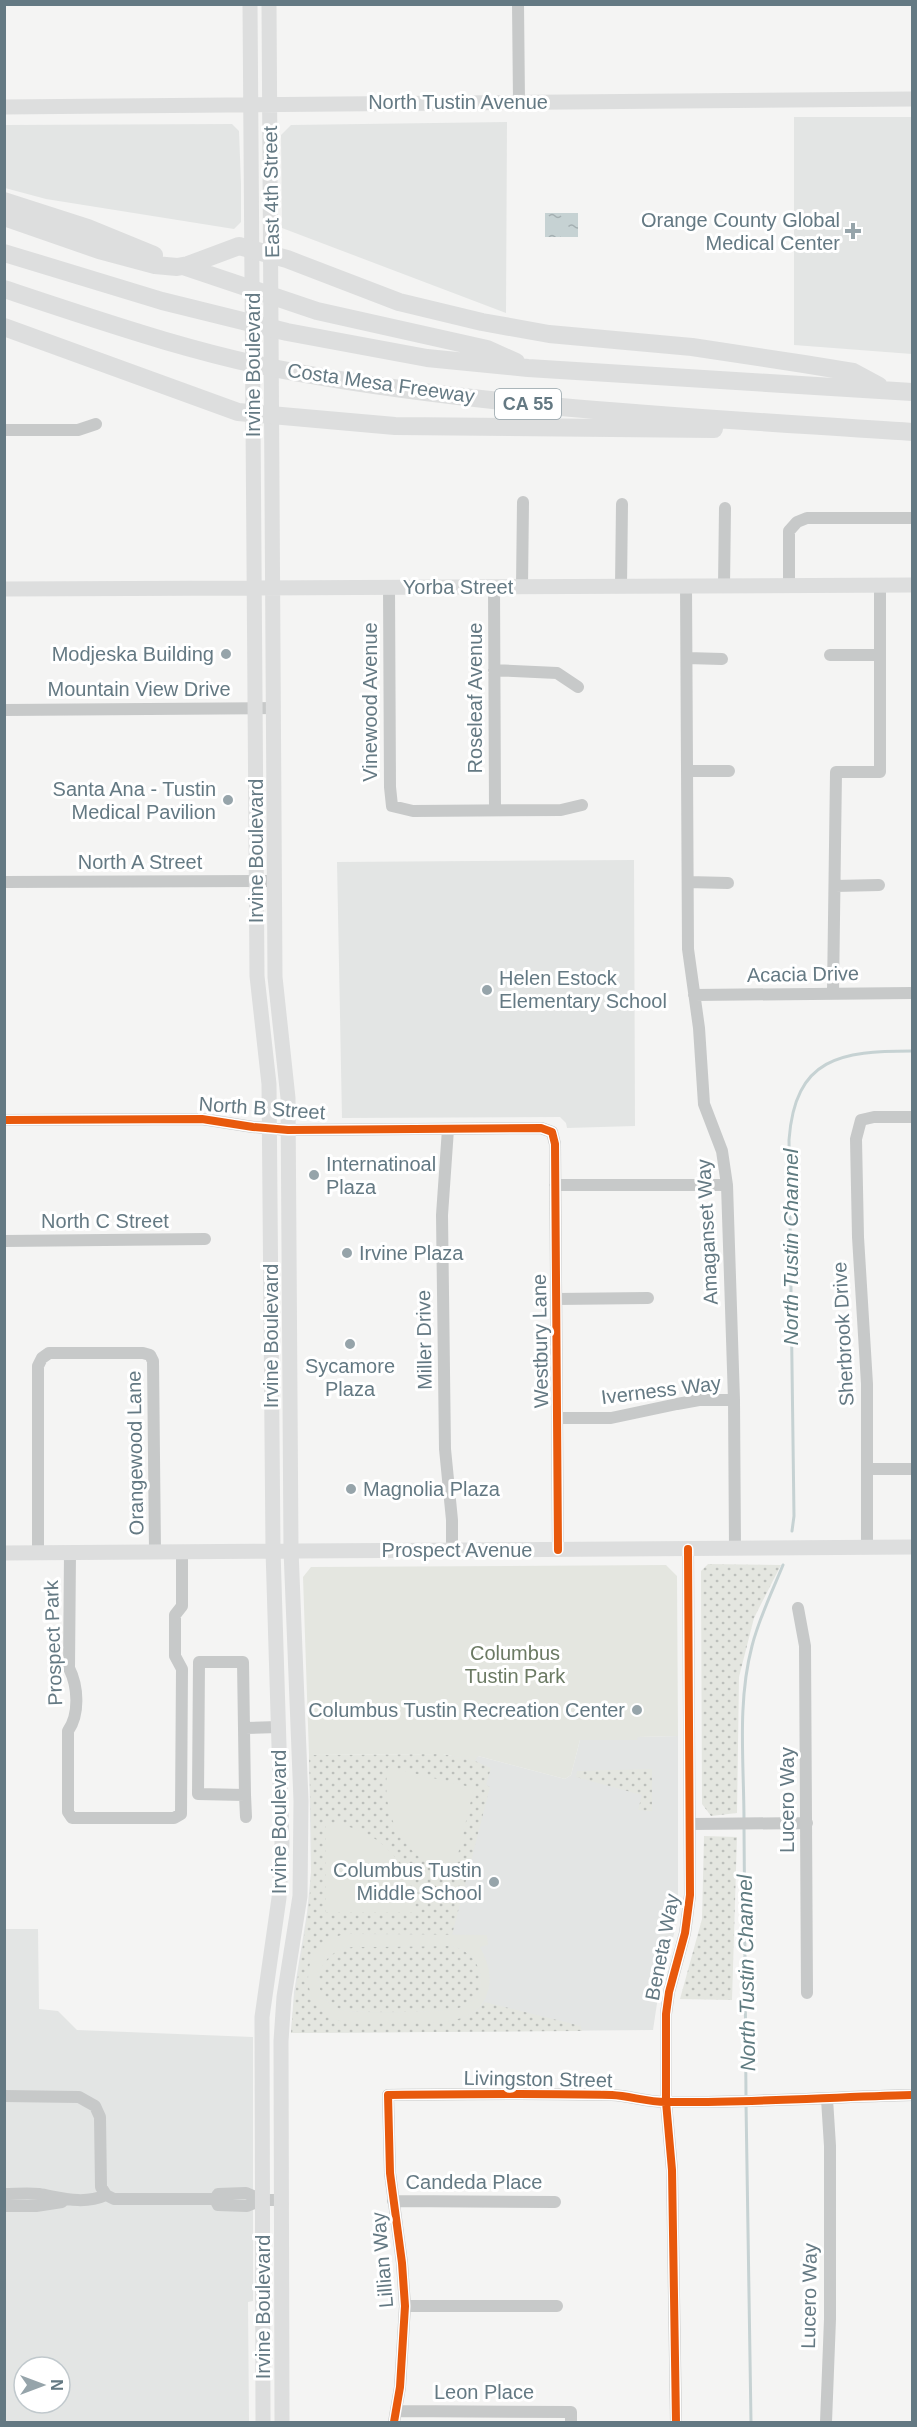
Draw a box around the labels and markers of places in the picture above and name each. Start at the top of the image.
place label: Orange County Global Medical Center [641,209,840,254]
marker: Orange County Global Medical Center [844,222,862,240]
place label: Modjeska Building [52,643,214,665]
marker: Modjeska Building [219,647,233,661]
place label: Santa Ana - Tustin Medical Pavilion [53,778,216,823]
marker: Santa Ana - Tustin Medical Pavilion [221,793,235,807]
place label: Helen Estock Elementary School [499,967,667,1012]
marker: Helen Estock Elementary School [480,983,494,997]
place label: Internatinoal Plaza [326,1153,436,1198]
marker: Internatinoal Plaza [307,1168,321,1182]
place label: Irvine Plaza [359,1242,464,1264]
marker: Irvine Plaza [340,1246,354,1260]
marker: Sycamore Plaza [343,1337,357,1351]
place label: Sycamore Plaza [305,1355,395,1400]
place label: Magnolia Plaza [363,1478,501,1500]
marker: Magnolia Plaza [344,1482,358,1496]
place label: Columbus Tustin Recreation Center [308,1699,625,1721]
marker: Columbus Tustin Recreation Center [630,1703,644,1717]
place label: Columbus Tustin Middle School [333,1859,482,1904]
marker: Columbus Tustin Middle School [487,1875,501,1889]

